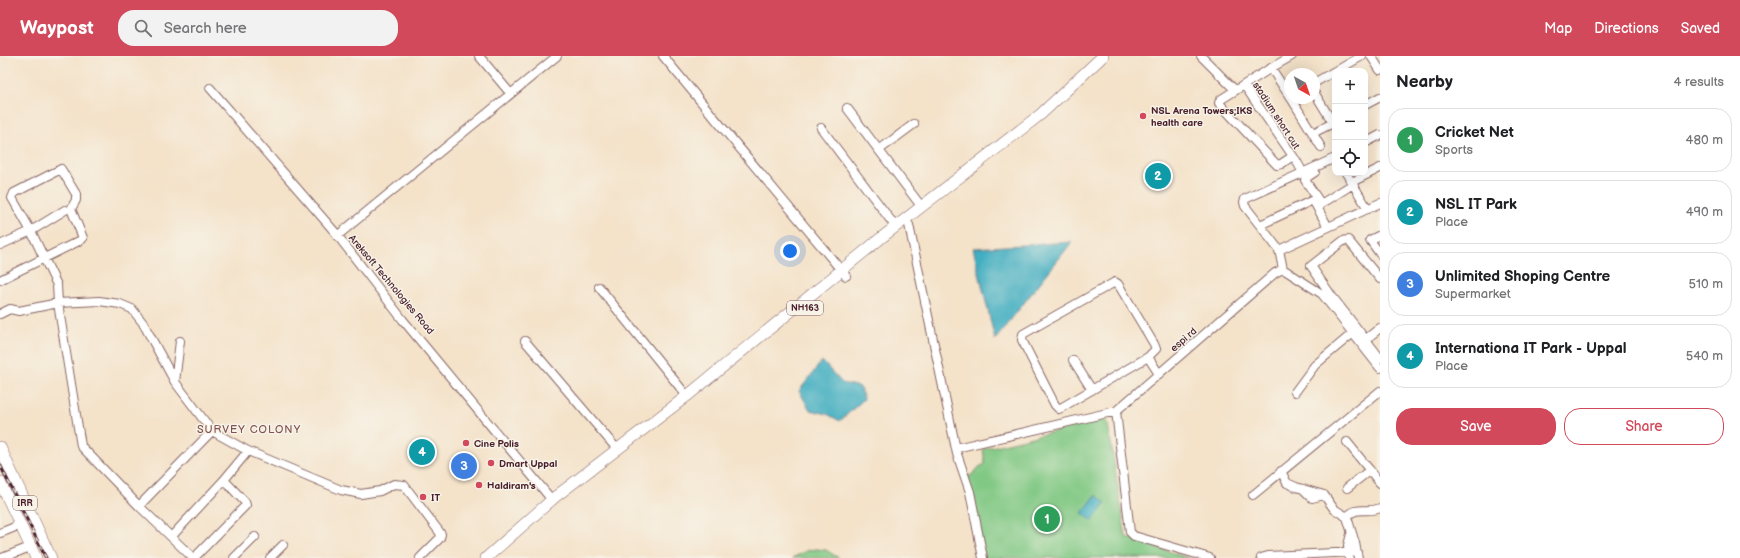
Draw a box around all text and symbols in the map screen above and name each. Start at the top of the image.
search box [118,10,398,46]
text: Waypost [20,17,94,40]
icon: search [132,17,154,39]
text: Search here [164,19,247,38]
text: Map [1544,20,1572,37]
text: Directions [1594,20,1659,37]
text: Saved [1681,20,1720,37]
north arrow [1284,68,1320,104]
map controls [1332,68,1368,176]
button: + [1332,68,1368,104]
text: Nearby [1396,72,1453,92]
text: 4 results [1674,74,1724,90]
street label: stadium short cut [1250,80,1302,151]
button: − [1332,104,1368,140]
place label: NSL Arena Towers;IKS health care [1151,105,1252,129]
marker: NSL Arena Towers;IKS health care [1138,111,1148,121]
text: Cricket Net [1435,123,1514,142]
text: 1 [1407,132,1413,148]
text: 480 m [1686,132,1723,148]
button: locate [1332,140,1368,176]
text: Sports [1435,142,1473,158]
pin: 2 [1145,161,1171,191]
text: NSL IT Park [1435,195,1517,214]
text: 2 [1406,204,1414,220]
text: 490 m [1686,204,1723,220]
text: Place [1435,214,1468,230]
street label: Areksoft Technologies Road [346,232,437,337]
your location [780,241,800,261]
text: Unlimited Shoping Centre [1435,267,1610,286]
text: 3 [1406,276,1414,292]
text: 510 m [1689,276,1723,292]
text: Supermarket [1435,286,1511,302]
road number: NH163 [787,301,823,315]
street label: espi rd [1168,325,1199,354]
text: Internationa IT Park - Uppal [1435,339,1627,358]
text: 4 [1406,348,1414,364]
text: 540 m [1686,348,1723,364]
text: Place [1435,358,1468,374]
button: Save [1396,408,1556,445]
button: Share [1564,408,1724,445]
district label: SURVEY COLONY [197,423,301,436]
pin: 4 [409,437,435,467]
marker: Cine Polis [461,438,471,448]
place label: Cine Polis [474,438,519,450]
pin: 3 [451,451,477,481]
marker: Dmart Uppal [486,458,496,468]
place label: Dmart Uppal [499,458,557,470]
marker: Haldiram's [474,480,484,490]
place label: Haldiram's [487,480,536,492]
marker: IT [418,492,428,502]
place label: IT [431,492,440,504]
road number: IRR [13,496,37,510]
pin: 1 [1034,504,1060,534]

